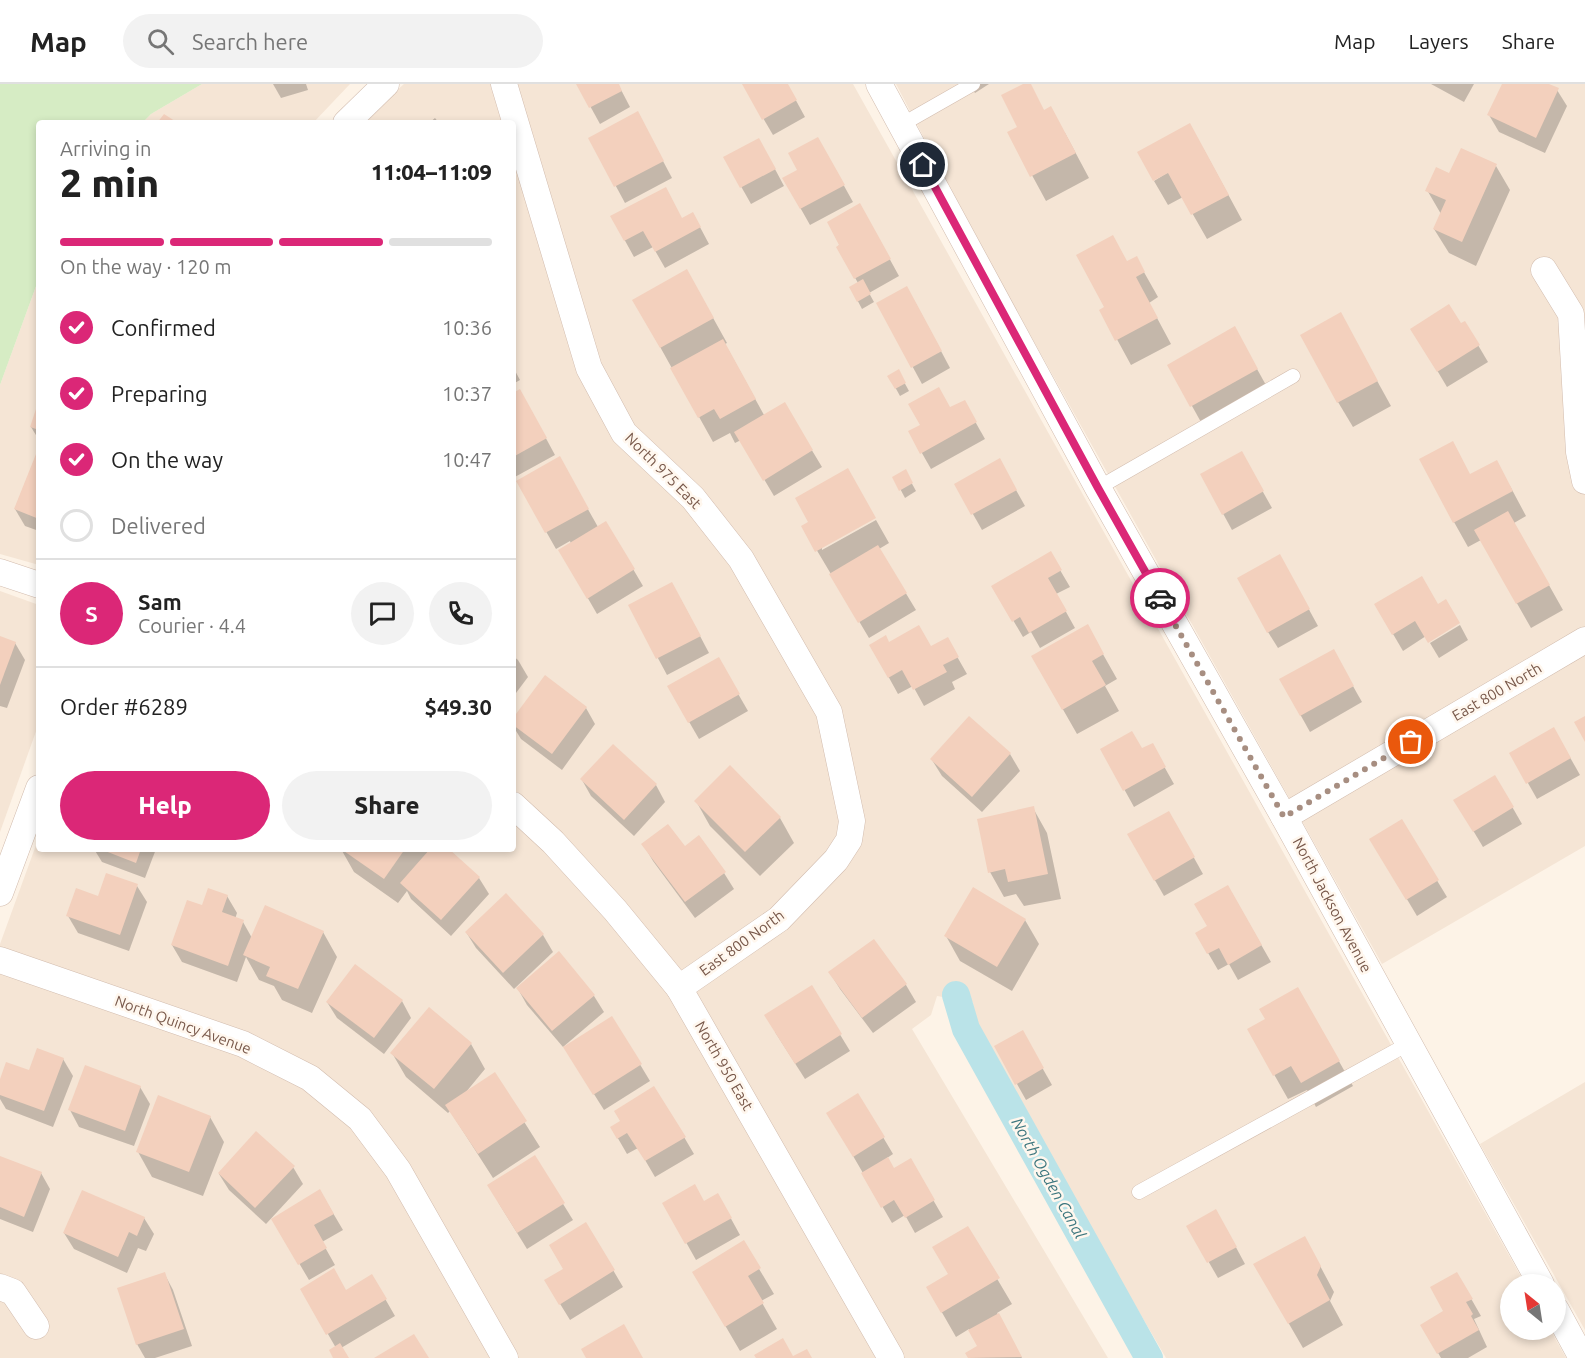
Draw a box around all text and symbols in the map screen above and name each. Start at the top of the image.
search box [123,14,543,68]
icon: search [144,25,177,58]
text: Map [30,26,87,57]
text: Search here [192,29,308,54]
text: Map [1334,29,1375,53]
text: Layers [1408,29,1469,53]
text: Share [1502,29,1555,53]
text: Arriving in [60,137,151,160]
pin [897,139,948,190]
icon: home [906,148,939,181]
text: 11:04–11:09 [371,159,492,184]
text: 2 min [60,161,159,204]
text: On the way · 120 m [60,255,232,278]
icon: check [60,311,93,344]
text: Confirmed [111,315,216,340]
text: 10:36 [442,316,492,339]
icon: check [60,377,93,410]
text: Preparing [111,381,208,406]
text: 10:37 [442,382,492,405]
street label: North 975 East [622,429,705,512]
icon: check [60,443,93,476]
text: On the way [111,447,223,472]
text: 10:47 [442,448,492,471]
text: Delivered [111,513,206,538]
courier [1130,568,1190,628]
button: chat [351,582,414,645]
button: phone [429,582,492,645]
icon: car [1144,582,1177,615]
text: Sam [138,589,182,614]
text: S [85,601,98,626]
text: Courier · 4.4 [138,614,246,637]
street label: East 800 North [1449,659,1544,724]
text: Order #6289 [60,694,188,719]
text: $49.30 [425,694,492,719]
pin [1385,716,1436,767]
icon: bag [1394,725,1427,758]
button: Help [60,771,270,840]
button: Share [282,771,492,840]
street label: North Jackson Avenue [1290,834,1375,975]
street label: East 800 North [696,906,787,979]
street label: North Quincy Avenue [113,992,254,1057]
street label: North 950 East [692,1018,757,1114]
water label: North Ogden Canal [1008,1114,1090,1242]
north arrow [1500,1274,1566,1340]
map controls [1500,1274,1566,1340]

